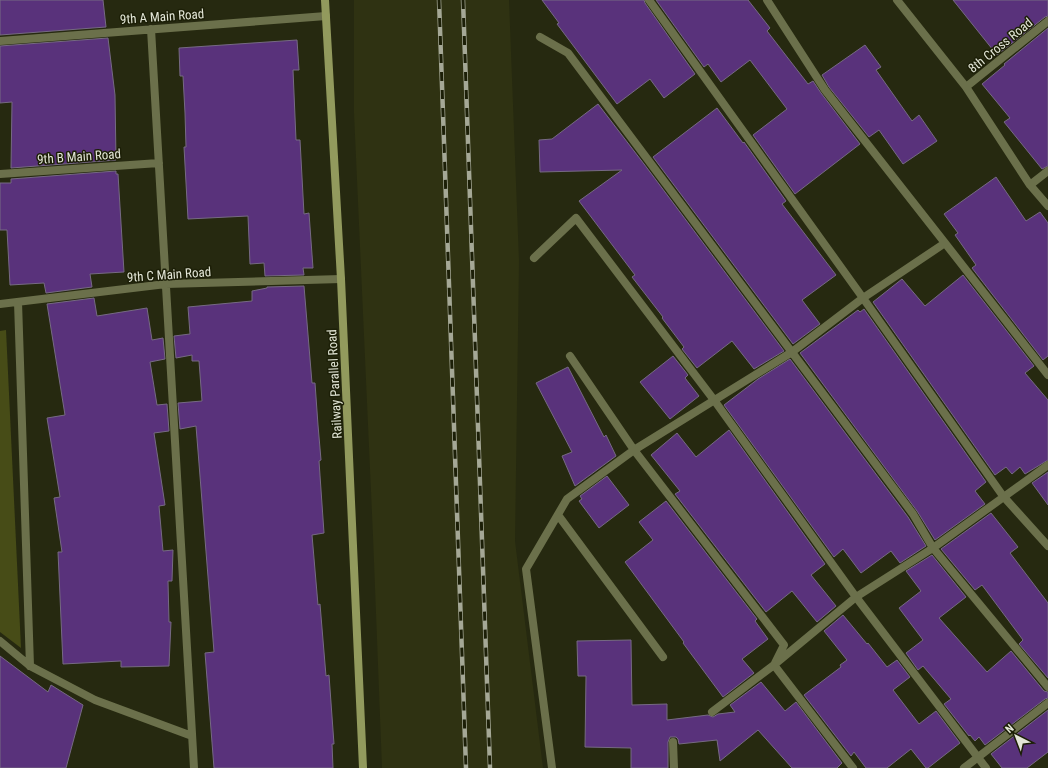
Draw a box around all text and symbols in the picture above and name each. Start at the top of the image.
street label: 9th A Main Road [119,6,205,27]
street label: 8th Cross Road [965,15,1035,76]
street label: 9th B Main Road [37,146,121,167]
street label: 9th C Main Road [126,264,212,285]
street label: Railway Parallel Road [324,329,345,439]
north arrow [996,716,1036,756]
text: N [1003,722,1017,736]

